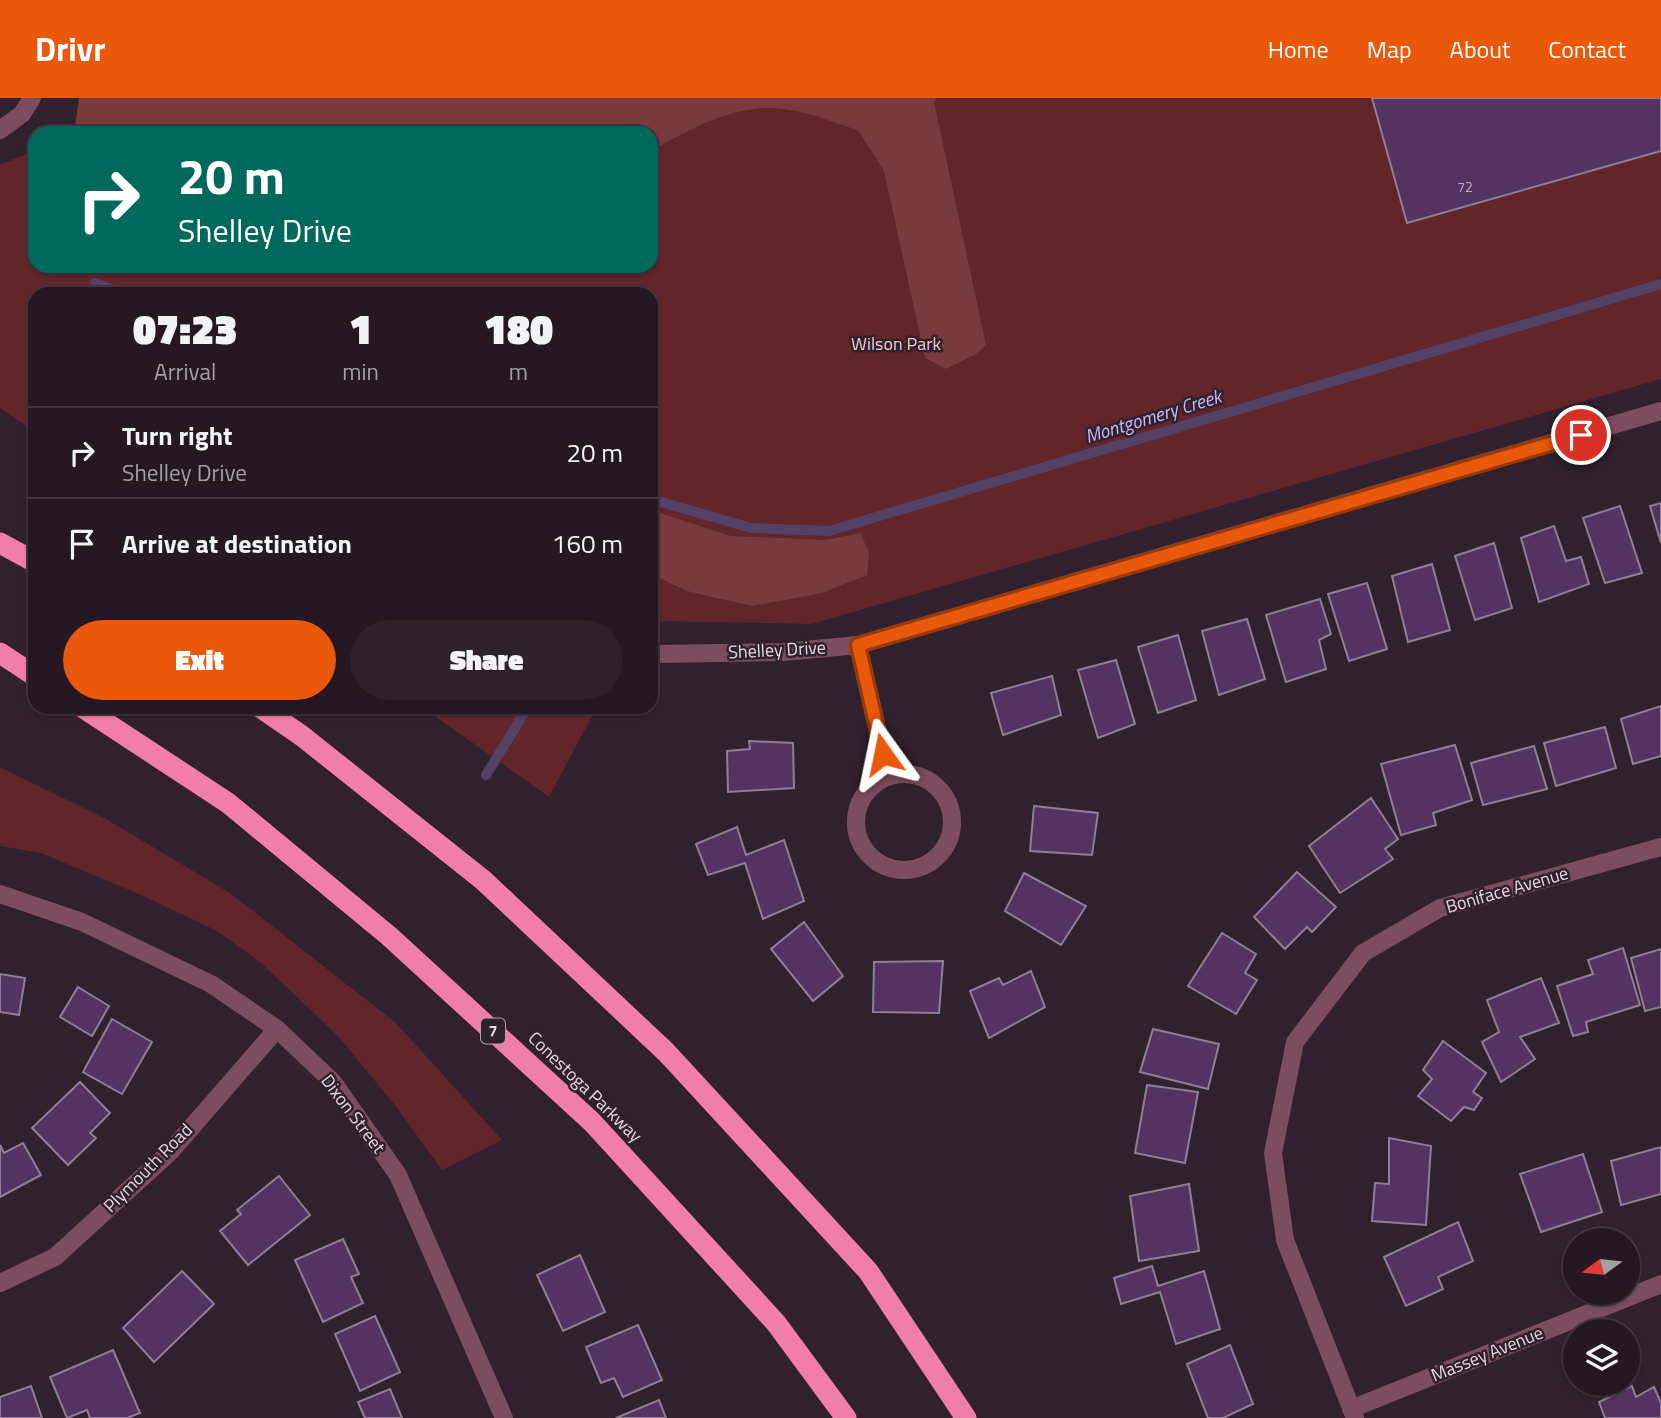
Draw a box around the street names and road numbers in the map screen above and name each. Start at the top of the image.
street label: Shelley Drive [727,633,827,666]
street label: Boniface Avenue [1442,859,1571,920]
road number: 7 [481,1018,505,1043]
street label: Conestoga Parkway [522,1025,649,1149]
street label: Dixon Street [315,1068,393,1160]
street label: Plymouth Road [97,1117,198,1218]
street label: Massey Avenue [1427,1319,1547,1388]

